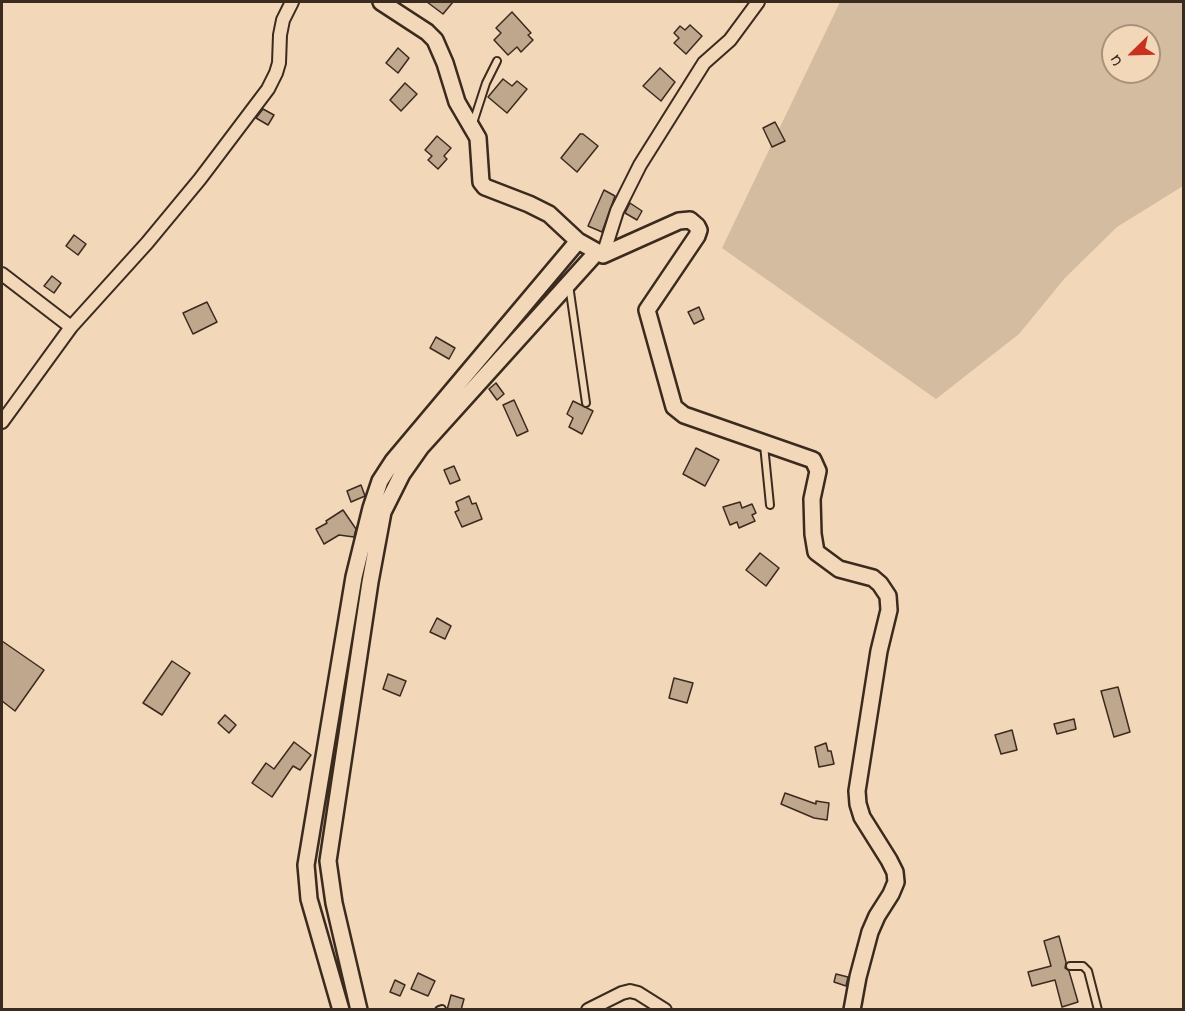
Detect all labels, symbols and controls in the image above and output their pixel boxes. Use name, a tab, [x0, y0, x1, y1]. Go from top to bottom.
north arrow	[1101, 24, 1161, 84]
text: U	[1103, 51, 1129, 70]

